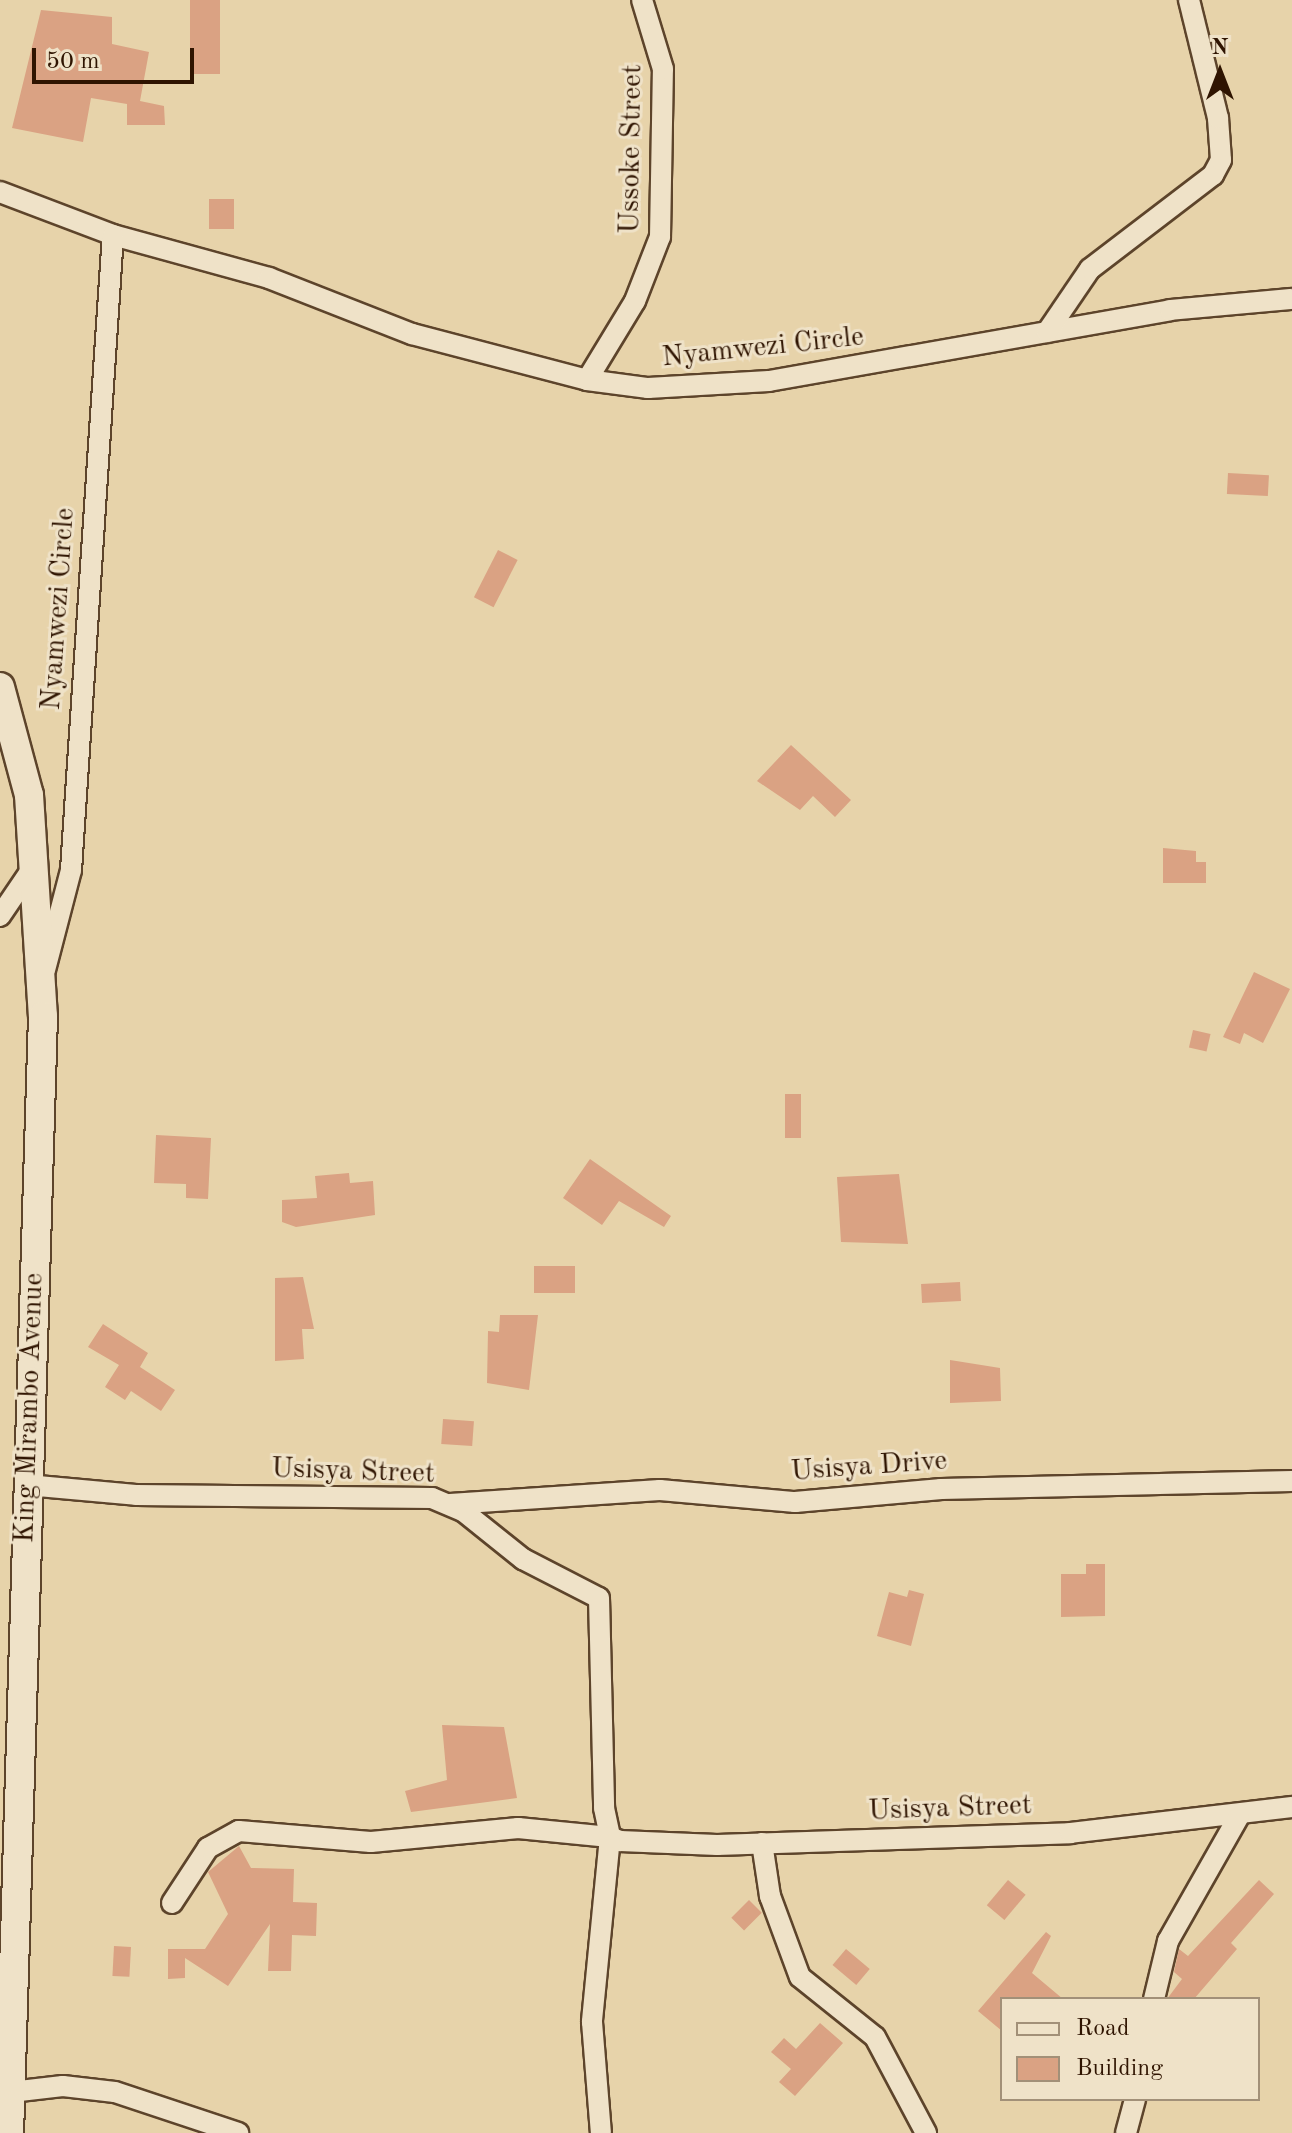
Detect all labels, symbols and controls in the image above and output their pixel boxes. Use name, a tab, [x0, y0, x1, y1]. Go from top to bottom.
scale bar	[36, 32, 198, 82]
north arrow	[1180, 32, 1260, 112]
text: N	[1212, 37, 1228, 59]
text: 50 m	[46, 50, 100, 74]
street label: Ussoke Street	[614, 64, 650, 234]
street label: Nyamwezi Circle	[660, 321, 866, 375]
street label: Nyamwezi Circle	[35, 507, 83, 711]
street label: King Mirambo Avenue	[8, 1272, 52, 1544]
street label: Usisya Drive	[790, 1445, 948, 1489]
street label: Usisya Street	[271, 1452, 435, 1492]
street label: Usisya Street	[868, 1789, 1032, 1829]
legend	[1000, 1997, 1260, 2101]
text: Road	[1076, 2017, 1129, 2041]
text: Building	[1076, 2057, 1163, 2081]

